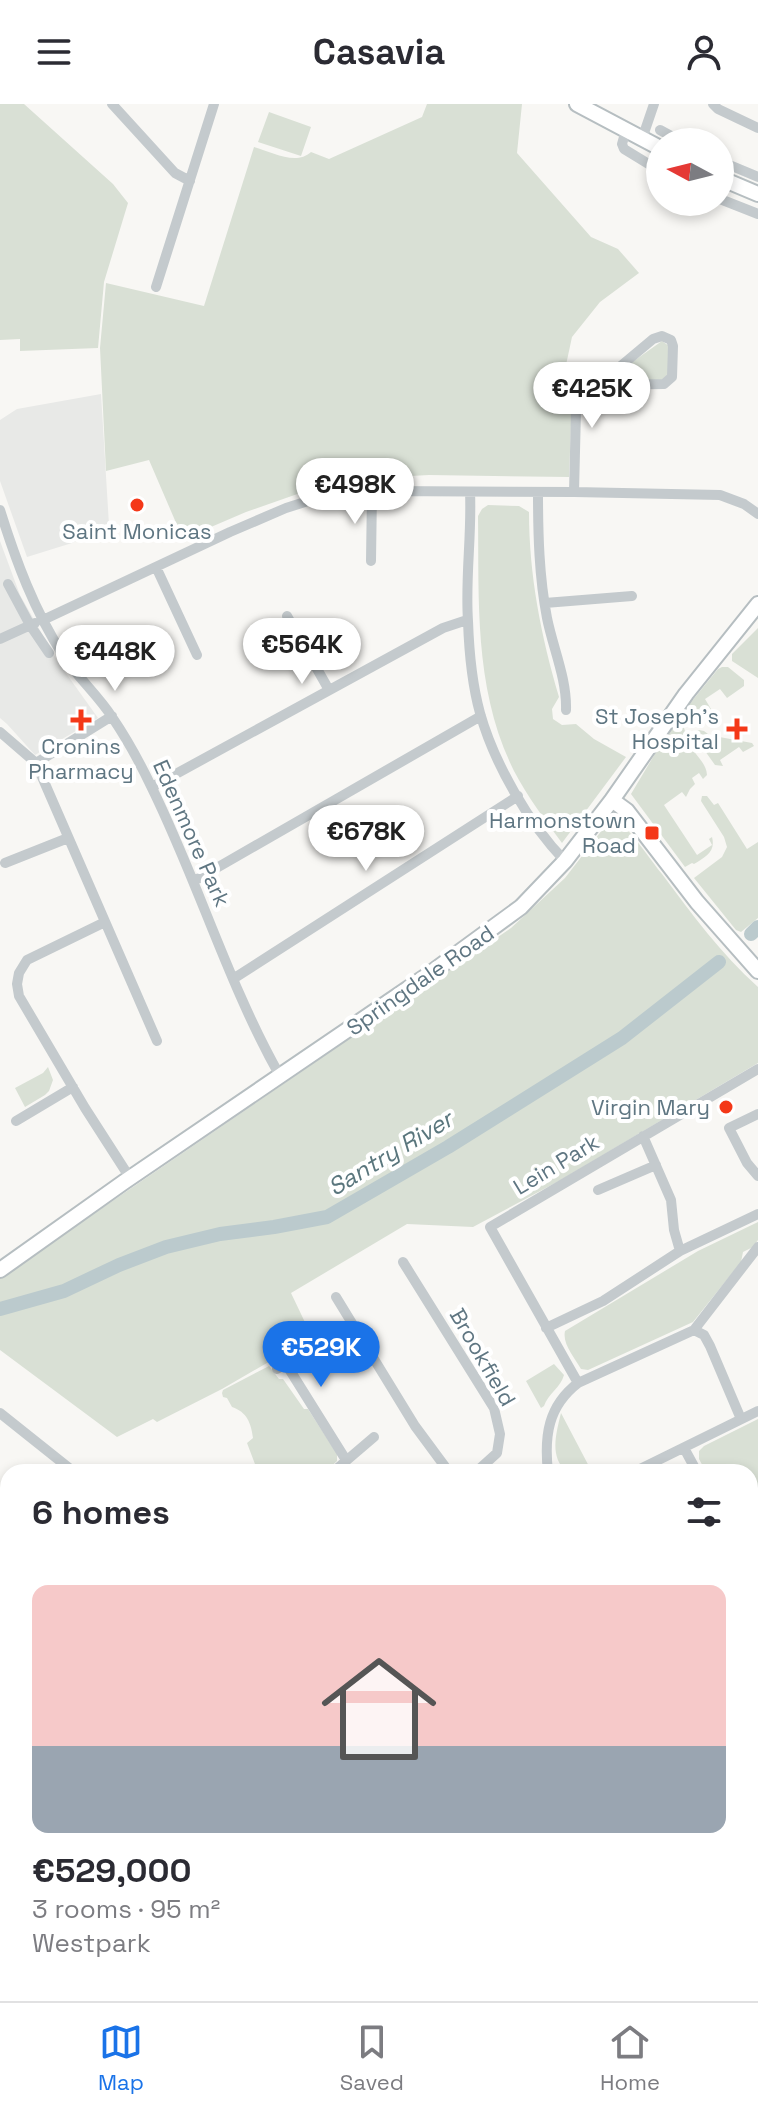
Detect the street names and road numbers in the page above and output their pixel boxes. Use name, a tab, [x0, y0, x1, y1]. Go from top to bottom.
street label: Edenmore Park	[147, 755, 237, 911]
street label: Springdale Road	[341, 919, 499, 1041]
street label: Lein Park	[508, 1127, 604, 1201]
street label: Brookfield	[444, 1303, 522, 1411]

